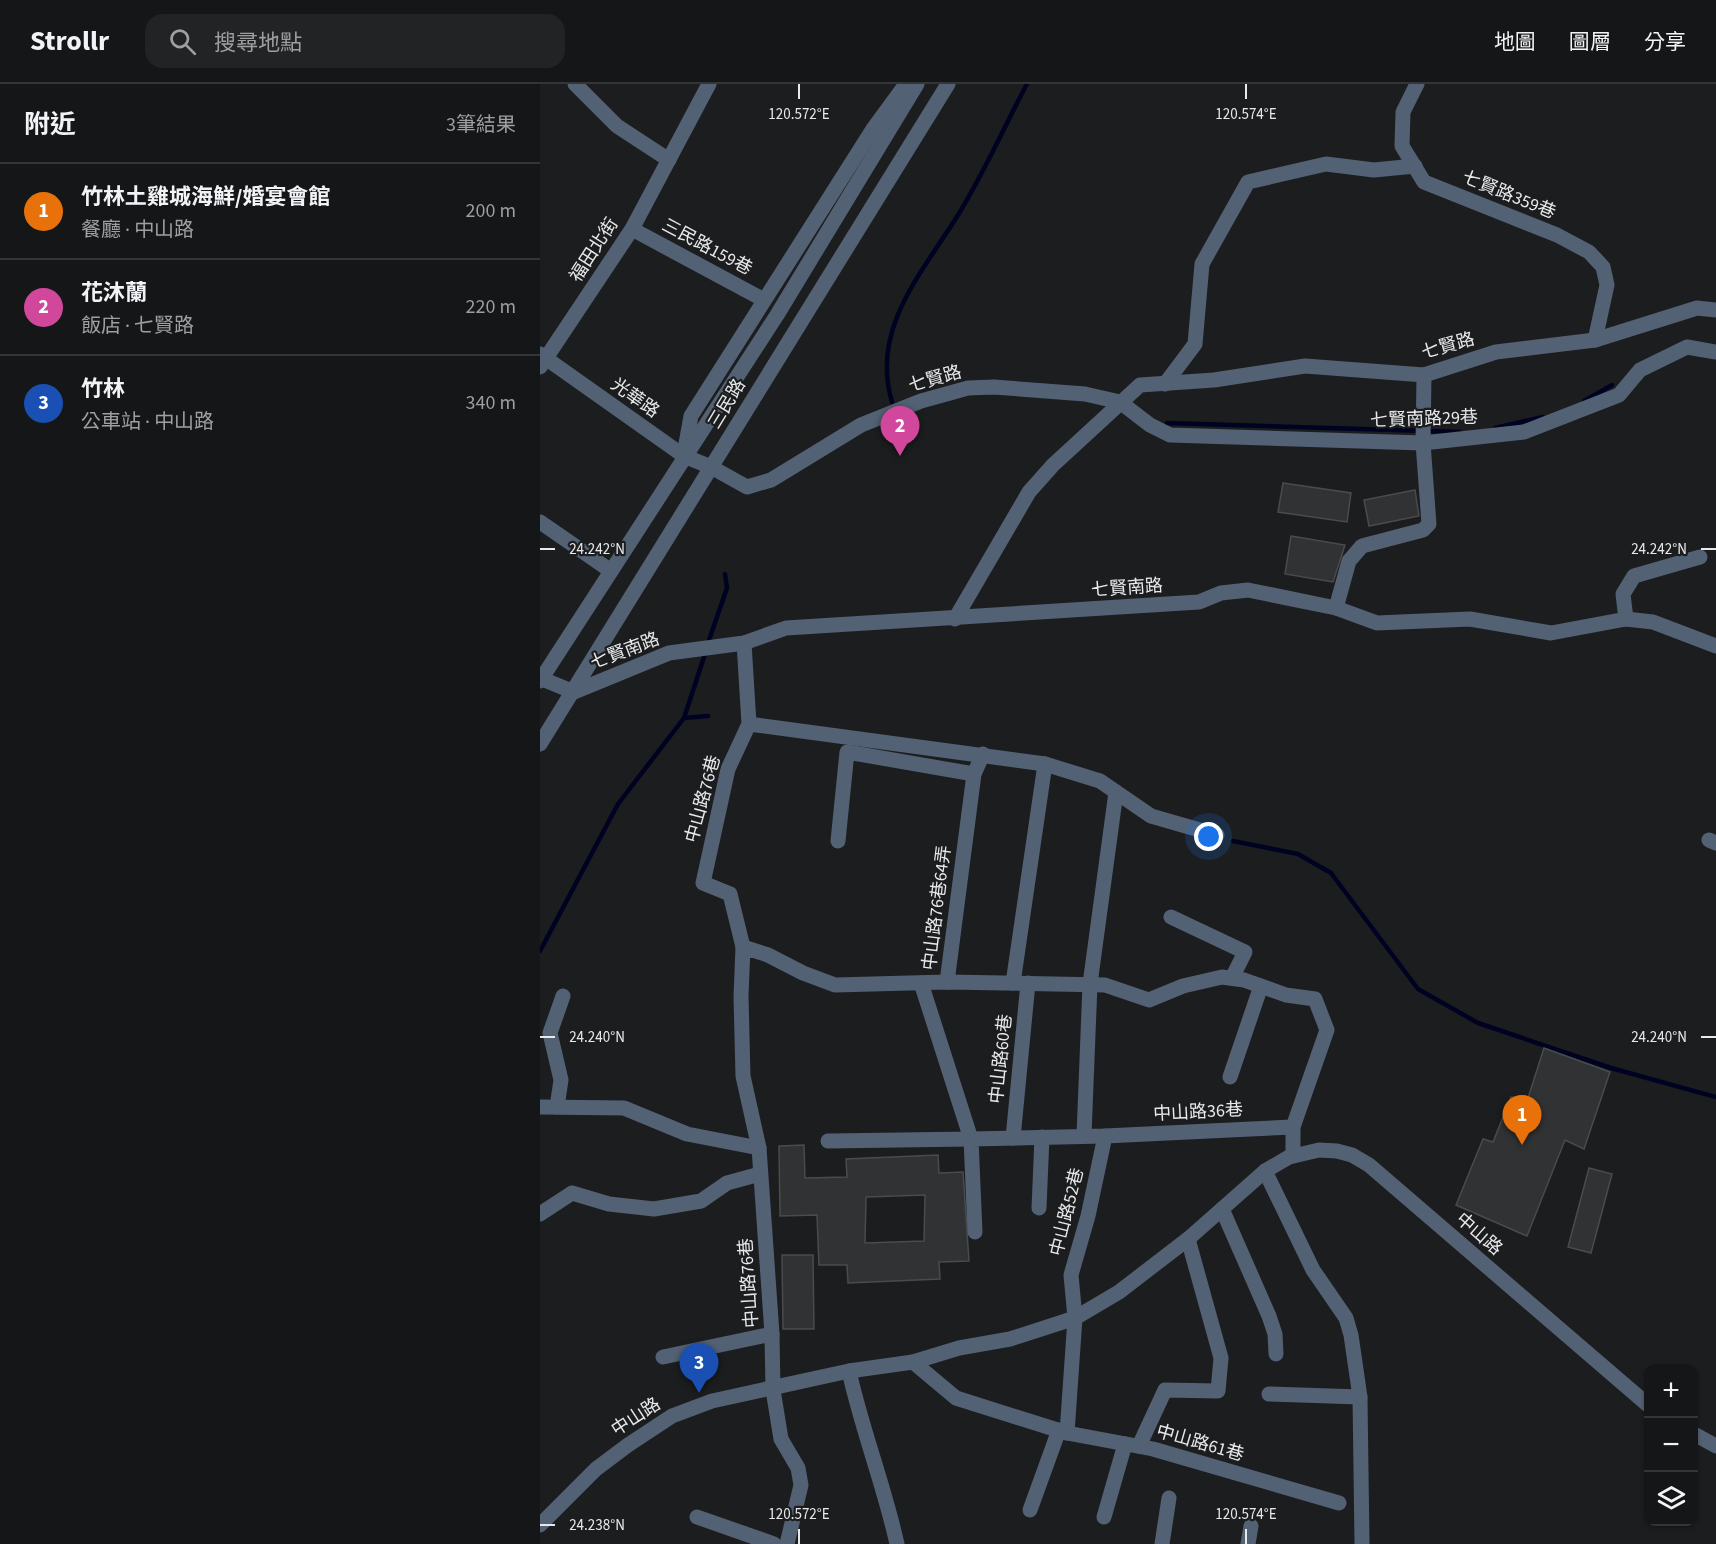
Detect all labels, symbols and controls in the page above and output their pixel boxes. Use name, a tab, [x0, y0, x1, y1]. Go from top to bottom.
search box	[145, 14, 565, 68]
text: Strollr	[30, 21, 109, 61]
icon: search	[166, 25, 199, 58]
text: 搜尋地點	[214, 27, 302, 59]
text: 地圖	[1494, 27, 1536, 57]
text: 圖層	[1569, 27, 1611, 57]
text: 分享	[1644, 27, 1686, 57]
text: 120.572°E	[768, 104, 830, 125]
text: 120.574°E	[1215, 104, 1277, 125]
text: 附近	[24, 106, 76, 143]
text: 3筆結果	[446, 111, 516, 139]
street label: 七賢路359巷	[1458, 165, 1560, 225]
text: 竹林土雞城海鮮/婚宴會館	[81, 181, 330, 213]
text: 1	[38, 197, 49, 225]
text: 200 m	[466, 197, 516, 225]
street label: 福田北街	[564, 213, 624, 287]
street label: 三民路159巷	[657, 213, 757, 281]
text: 餐廳 · 中山路	[81, 216, 194, 244]
text: 花沐蘭	[81, 277, 147, 309]
text: 2	[38, 293, 49, 321]
text: 220 m	[466, 293, 516, 321]
text: 飯店 · 七賢路	[81, 312, 194, 340]
street label: 七賢路	[1419, 327, 1477, 365]
street label: 七賢路	[906, 360, 964, 398]
street label: 光華路	[606, 372, 664, 424]
text: 竹林	[81, 373, 125, 405]
street label: 三民路	[702, 374, 752, 434]
text: 3	[38, 389, 49, 417]
text: 340 m	[466, 389, 516, 417]
street label: 七賢南路29巷	[1370, 405, 1478, 433]
pin: 2	[880, 406, 920, 456]
text: 公車站 · 中山路	[81, 408, 214, 436]
text: 24.242°N	[569, 539, 625, 560]
text: 24.242°N	[1631, 539, 1687, 560]
street label: 七賢南路	[1090, 573, 1164, 603]
street label: 七賢南路	[587, 626, 663, 676]
street label: 中山路76巷	[679, 752, 727, 846]
your location	[1194, 822, 1223, 851]
street label: 中山路76巷64弄	[917, 844, 957, 972]
street label: 中山路60巷	[984, 1013, 1018, 1105]
text: 24.240°N	[569, 1027, 625, 1048]
text: 24.240°N	[1631, 1027, 1687, 1048]
pin: 1	[1502, 1096, 1542, 1145]
street label: 中山路36巷	[1152, 1097, 1244, 1127]
street label: 中山路52巷	[1044, 1165, 1090, 1259]
street label: 中山路	[1450, 1207, 1508, 1261]
street label: 中山路76巷	[733, 1237, 765, 1329]
pin: 3	[680, 1344, 718, 1393]
map controls	[1644, 1364, 1698, 1526]
button: +	[1644, 1364, 1698, 1418]
street label: 中山路	[607, 1392, 665, 1442]
button: −	[1644, 1418, 1698, 1472]
street label: 中山路61巷	[1153, 1419, 1247, 1467]
button: layers	[1644, 1472, 1698, 1526]
text: 120.572°E	[768, 1504, 830, 1525]
text: 120.574°E	[1215, 1504, 1277, 1525]
text: 24.238°N	[569, 1515, 625, 1536]

